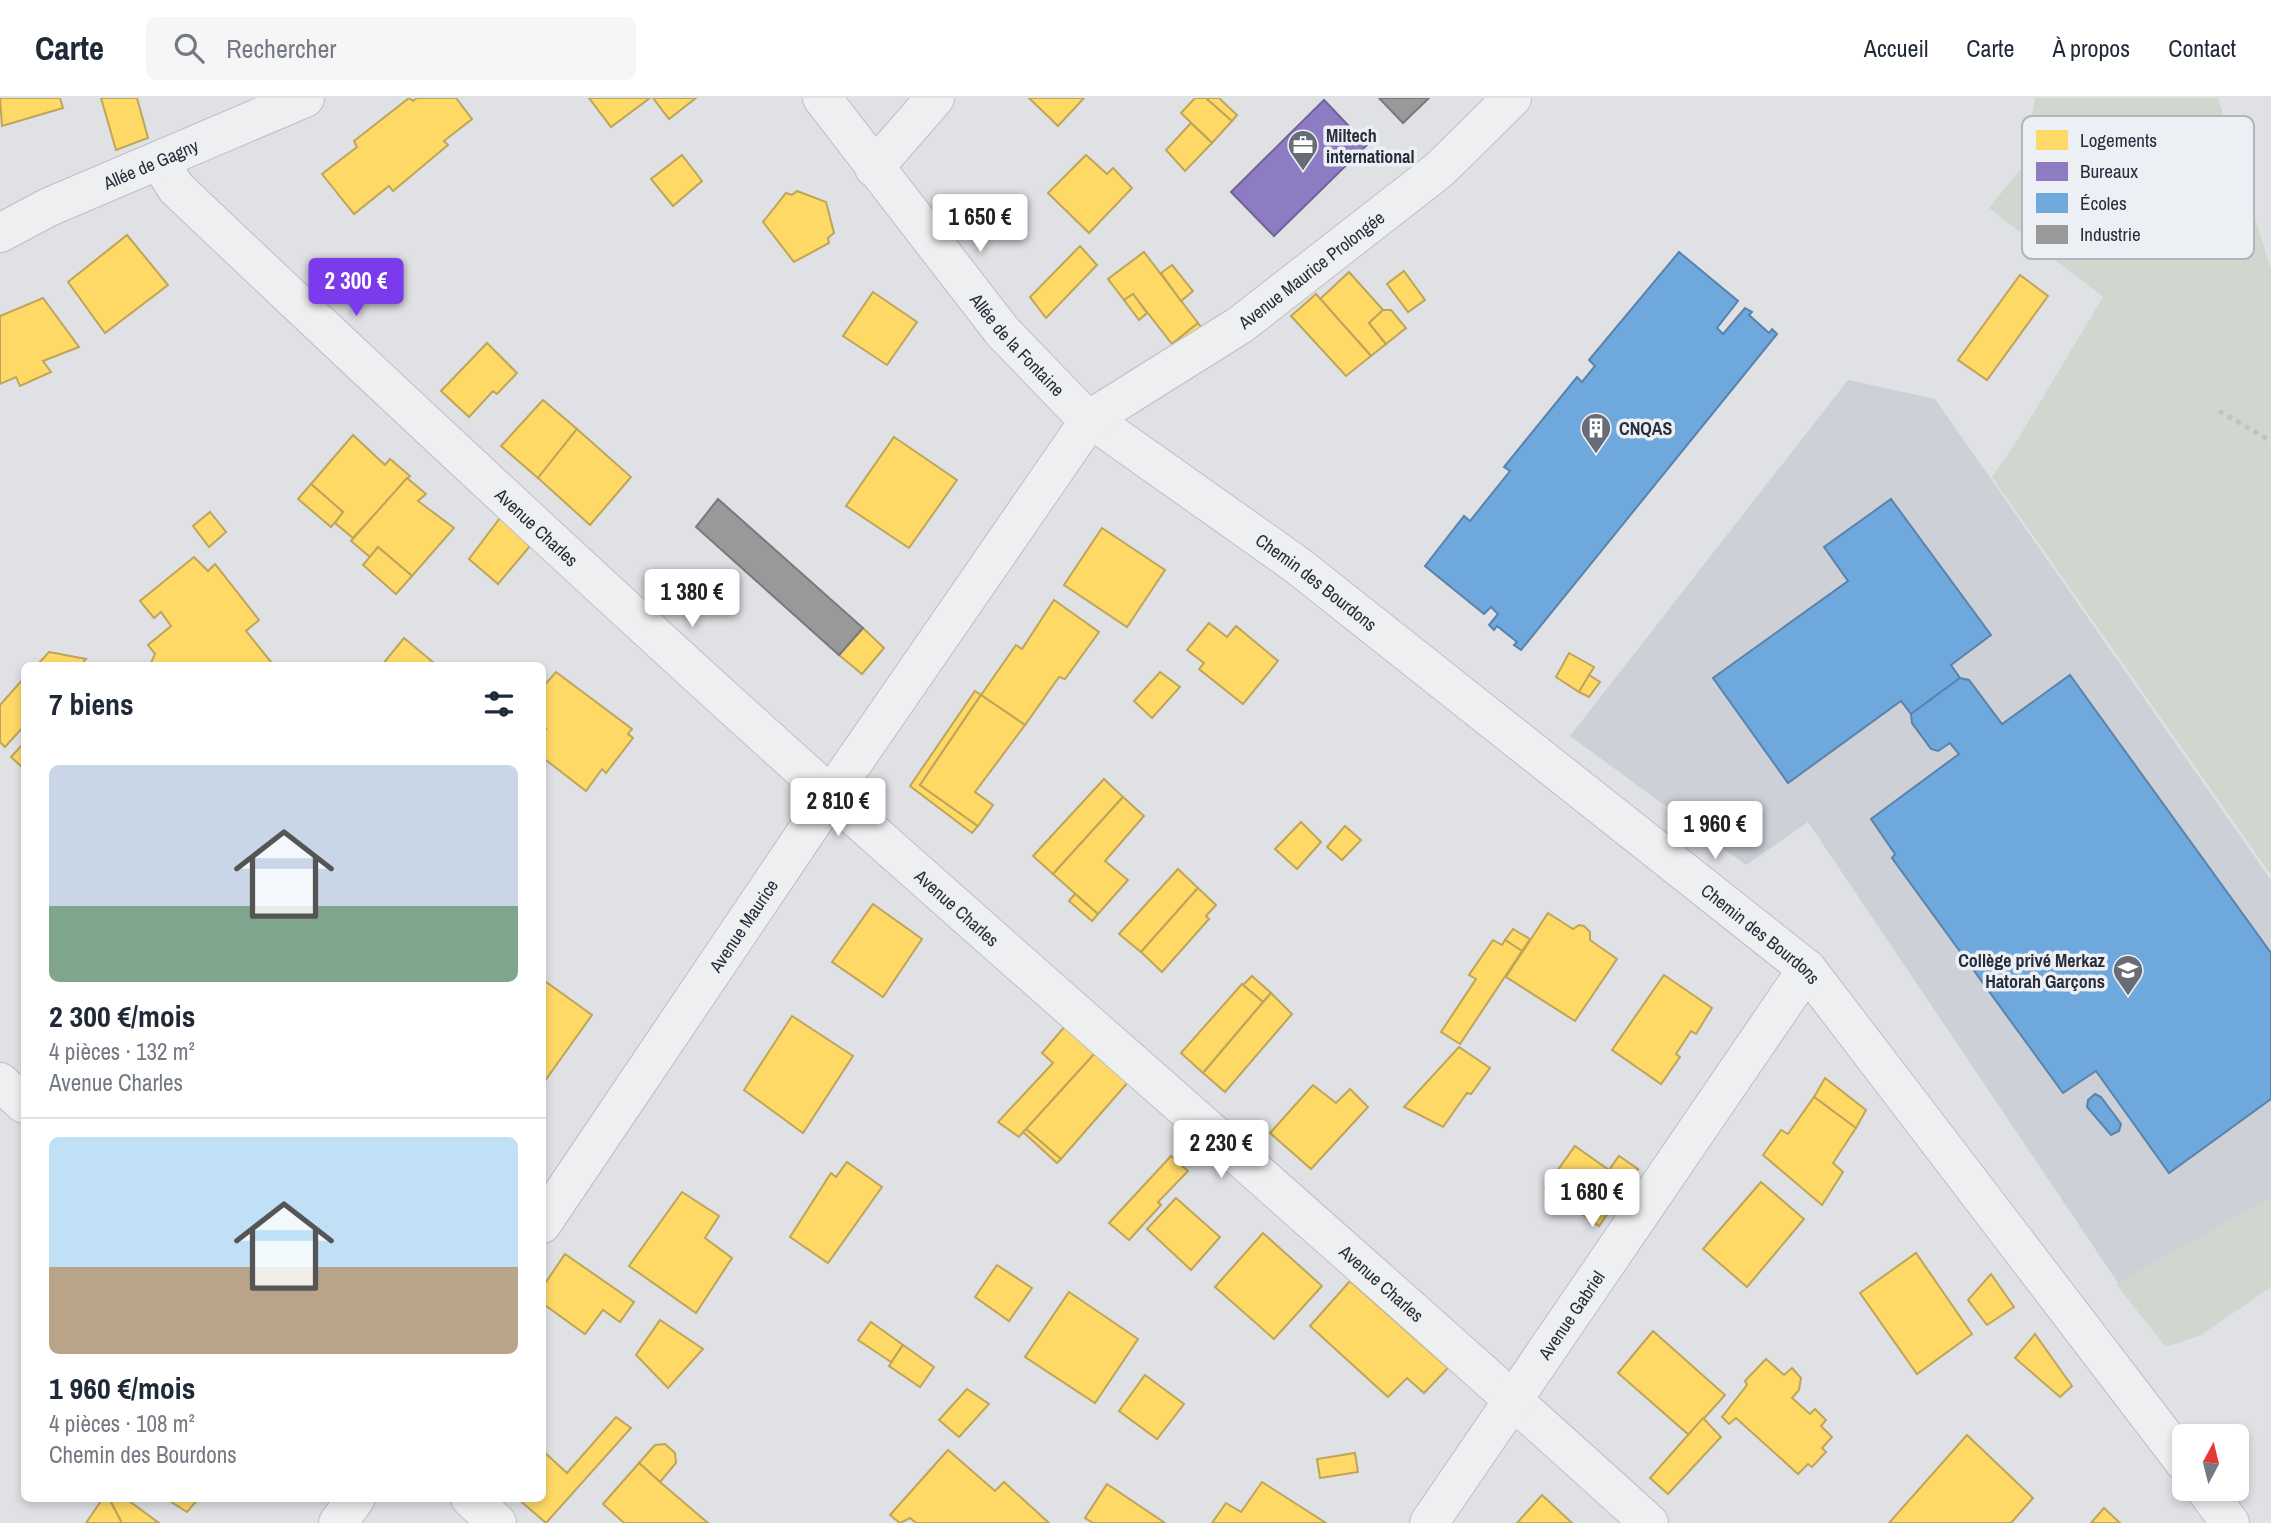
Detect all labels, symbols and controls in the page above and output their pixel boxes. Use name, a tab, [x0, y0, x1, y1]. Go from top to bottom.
search box	[146, 17, 636, 80]
text: Carte	[35, 26, 104, 70]
icon: search	[170, 29, 208, 67]
text: Rechercher	[226, 31, 336, 66]
text: Accueil	[1864, 32, 1928, 64]
text: Carte	[1966, 32, 2014, 64]
text: À propos	[2052, 32, 2130, 64]
text: Contact	[2168, 32, 2236, 64]
legend	[2022, 116, 2254, 259]
place label: Miltech international	[1326, 123, 1415, 169]
text: Logements	[2080, 127, 2157, 153]
office icon: Miltech international	[1286, 128, 1320, 172]
street label: Allée de Gagny	[98, 132, 203, 195]
text: Bureaux	[2080, 158, 2138, 184]
text: Écoles	[2080, 190, 2127, 216]
pin: 1 650 €	[915, 194, 1045, 254]
text: 1 650 €	[949, 201, 1011, 232]
street label: Avenue Maurice Prolongée	[1232, 205, 1389, 335]
text: Industrie	[2080, 221, 2141, 247]
pin: 2 300 €	[291, 258, 421, 318]
text: 2 300 €	[325, 265, 387, 296]
street label: Allée de la Fontaine	[964, 287, 1071, 402]
building icon: CNQAS	[1579, 411, 1613, 455]
place label: CNQAS	[1619, 416, 1672, 441]
street label: Avenue Charles	[489, 481, 584, 572]
street label: Chemin des Bourdons	[1251, 527, 1382, 636]
pin: 1 380 €	[627, 570, 757, 629]
text: 1 380 €	[661, 576, 723, 607]
text: 7 biens	[49, 684, 134, 724]
icon: filters	[480, 685, 518, 723]
pin: 2 810 €	[773, 778, 903, 838]
text: 2 810 €	[807, 785, 869, 816]
pin: 1 960 €	[1650, 802, 1780, 861]
text: 1 960 €	[1684, 808, 1746, 839]
icon: home	[221, 811, 347, 937]
street label: Avenue Charles	[909, 863, 1005, 952]
street label: Avenue Maurice	[702, 874, 783, 978]
street label: Chemin des Bourdons	[1696, 878, 1826, 989]
place label: Collège privé Merkaz Hatorah Garçons	[1958, 948, 2106, 994]
school or university icon: Collège privé Merkaz Hatorah Garçons	[2111, 953, 2145, 997]
text: 2 300 €/mois	[49, 996, 195, 1036]
text: 4 pièces · 132 m²	[49, 1036, 195, 1067]
text: Avenue Charles	[49, 1067, 183, 1098]
pin: 2 230 €	[1156, 1121, 1286, 1180]
text: 2 230 €	[1190, 1127, 1252, 1158]
pin: 1 680 €	[1527, 1170, 1657, 1229]
text: 1 680 €	[1561, 1176, 1623, 1207]
icon: home	[221, 1183, 347, 1309]
street label: Avenue Charles	[1334, 1238, 1429, 1327]
street label: Avenue Gabriel	[1531, 1265, 1610, 1365]
text: 1 960 €/mois	[49, 1368, 195, 1408]
text: 4 pièces · 108 m²	[49, 1408, 195, 1439]
north arrow	[2172, 1424, 2249, 1502]
map controls	[2172, 1424, 2249, 1501]
text: Chemin des Bourdons	[49, 1439, 237, 1470]

